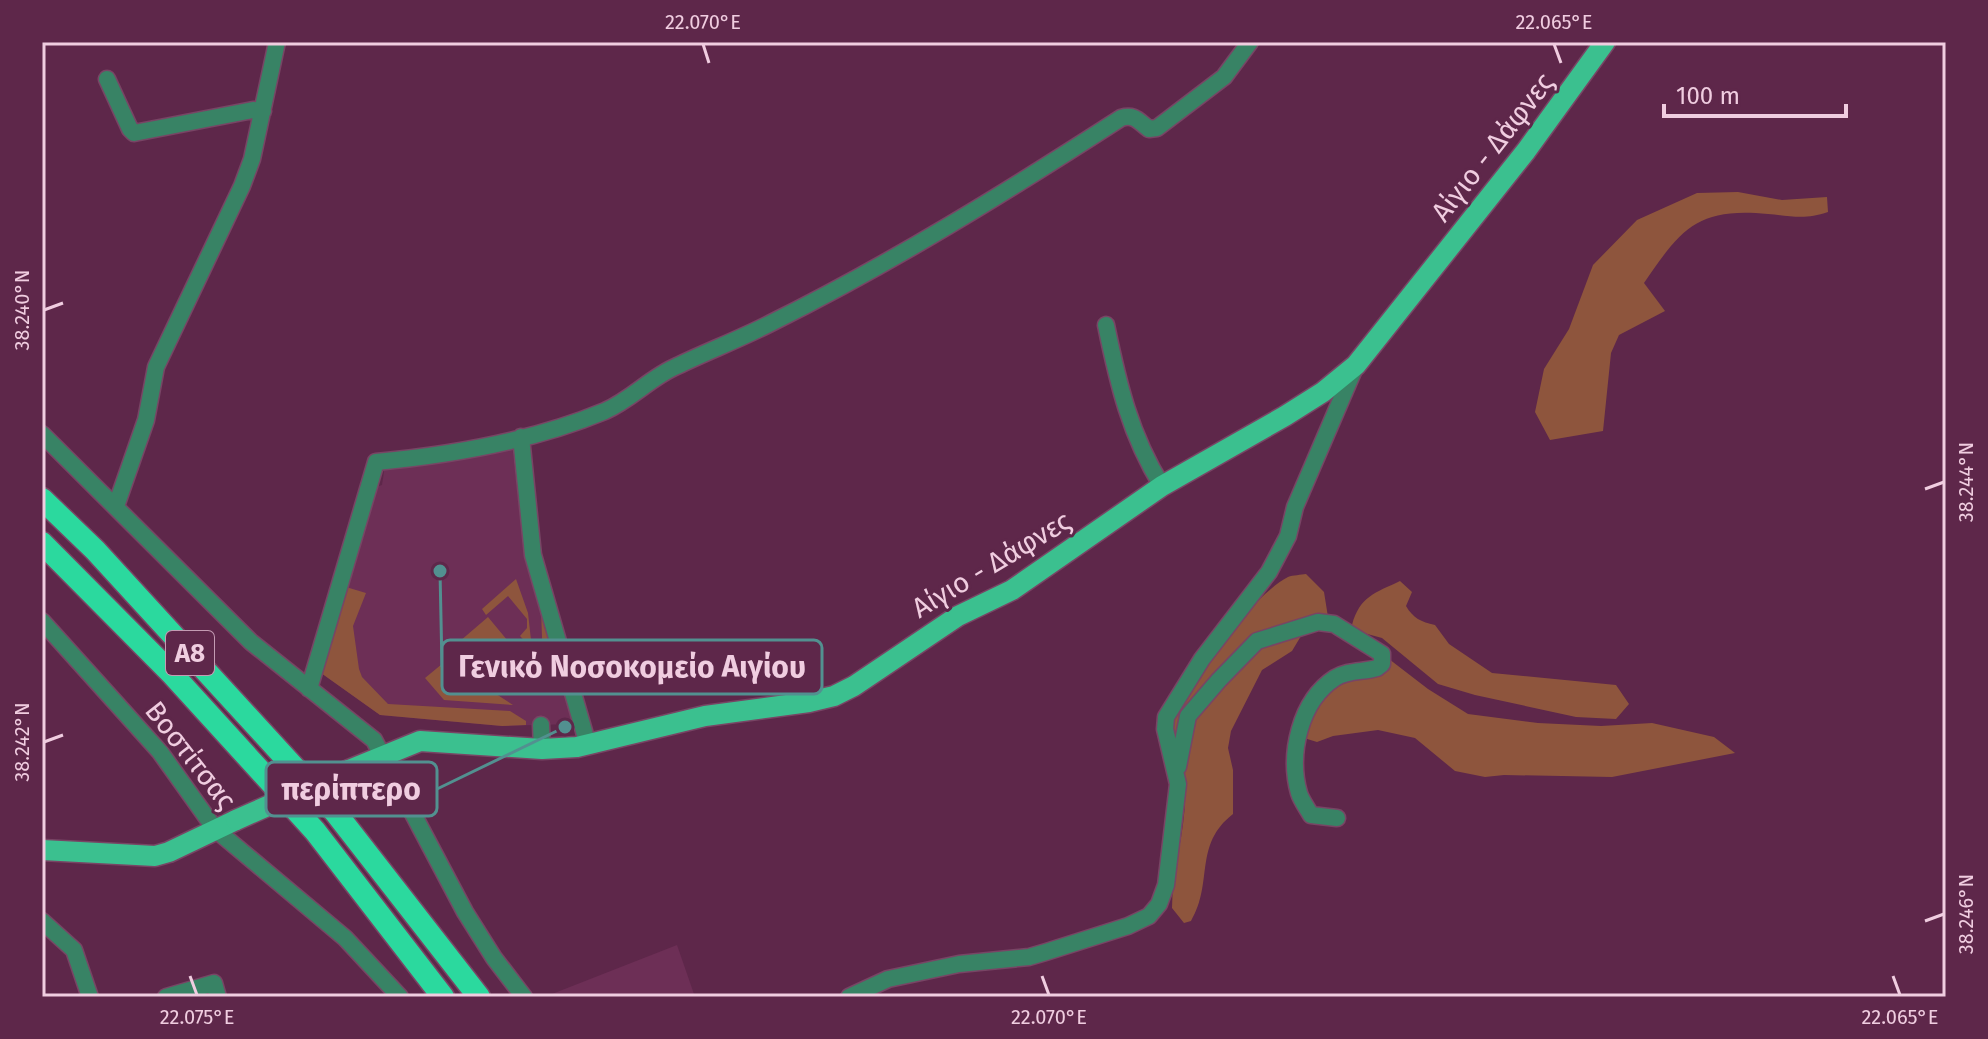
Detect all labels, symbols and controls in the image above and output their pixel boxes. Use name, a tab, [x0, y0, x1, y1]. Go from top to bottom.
text: 22.070°E	[665, 10, 741, 34]
text: 22.065°E	[1515, 10, 1593, 34]
street label: Αίγιο - Δάφνες	[1424, 66, 1561, 228]
scale bar	[1664, 68, 1846, 118]
text: 100 m	[1676, 82, 1740, 110]
text: 38.240°N	[10, 269, 34, 351]
text: 38.244°N	[1954, 442, 1978, 522]
street label: Αίγιο - Δάφνες	[906, 504, 1077, 625]
road number: Α8	[166, 631, 214, 675]
callout: Γενικό Νοσοκομείο Αιγίου	[442, 640, 822, 694]
text: Γενικό Νοσοκομείο Αιγίου	[458, 649, 806, 685]
street label: Βοστίτσας	[138, 695, 243, 816]
text: 38.242°N	[10, 702, 34, 782]
callout: περίπτερο	[266, 762, 437, 816]
text: περίπτερο	[280, 771, 421, 807]
text: 38.246°N	[1954, 874, 1978, 954]
text: 22.075°E	[160, 1005, 234, 1029]
text: 22.070°E	[1011, 1005, 1087, 1029]
text: 22.065°E	[1861, 1005, 1939, 1029]

